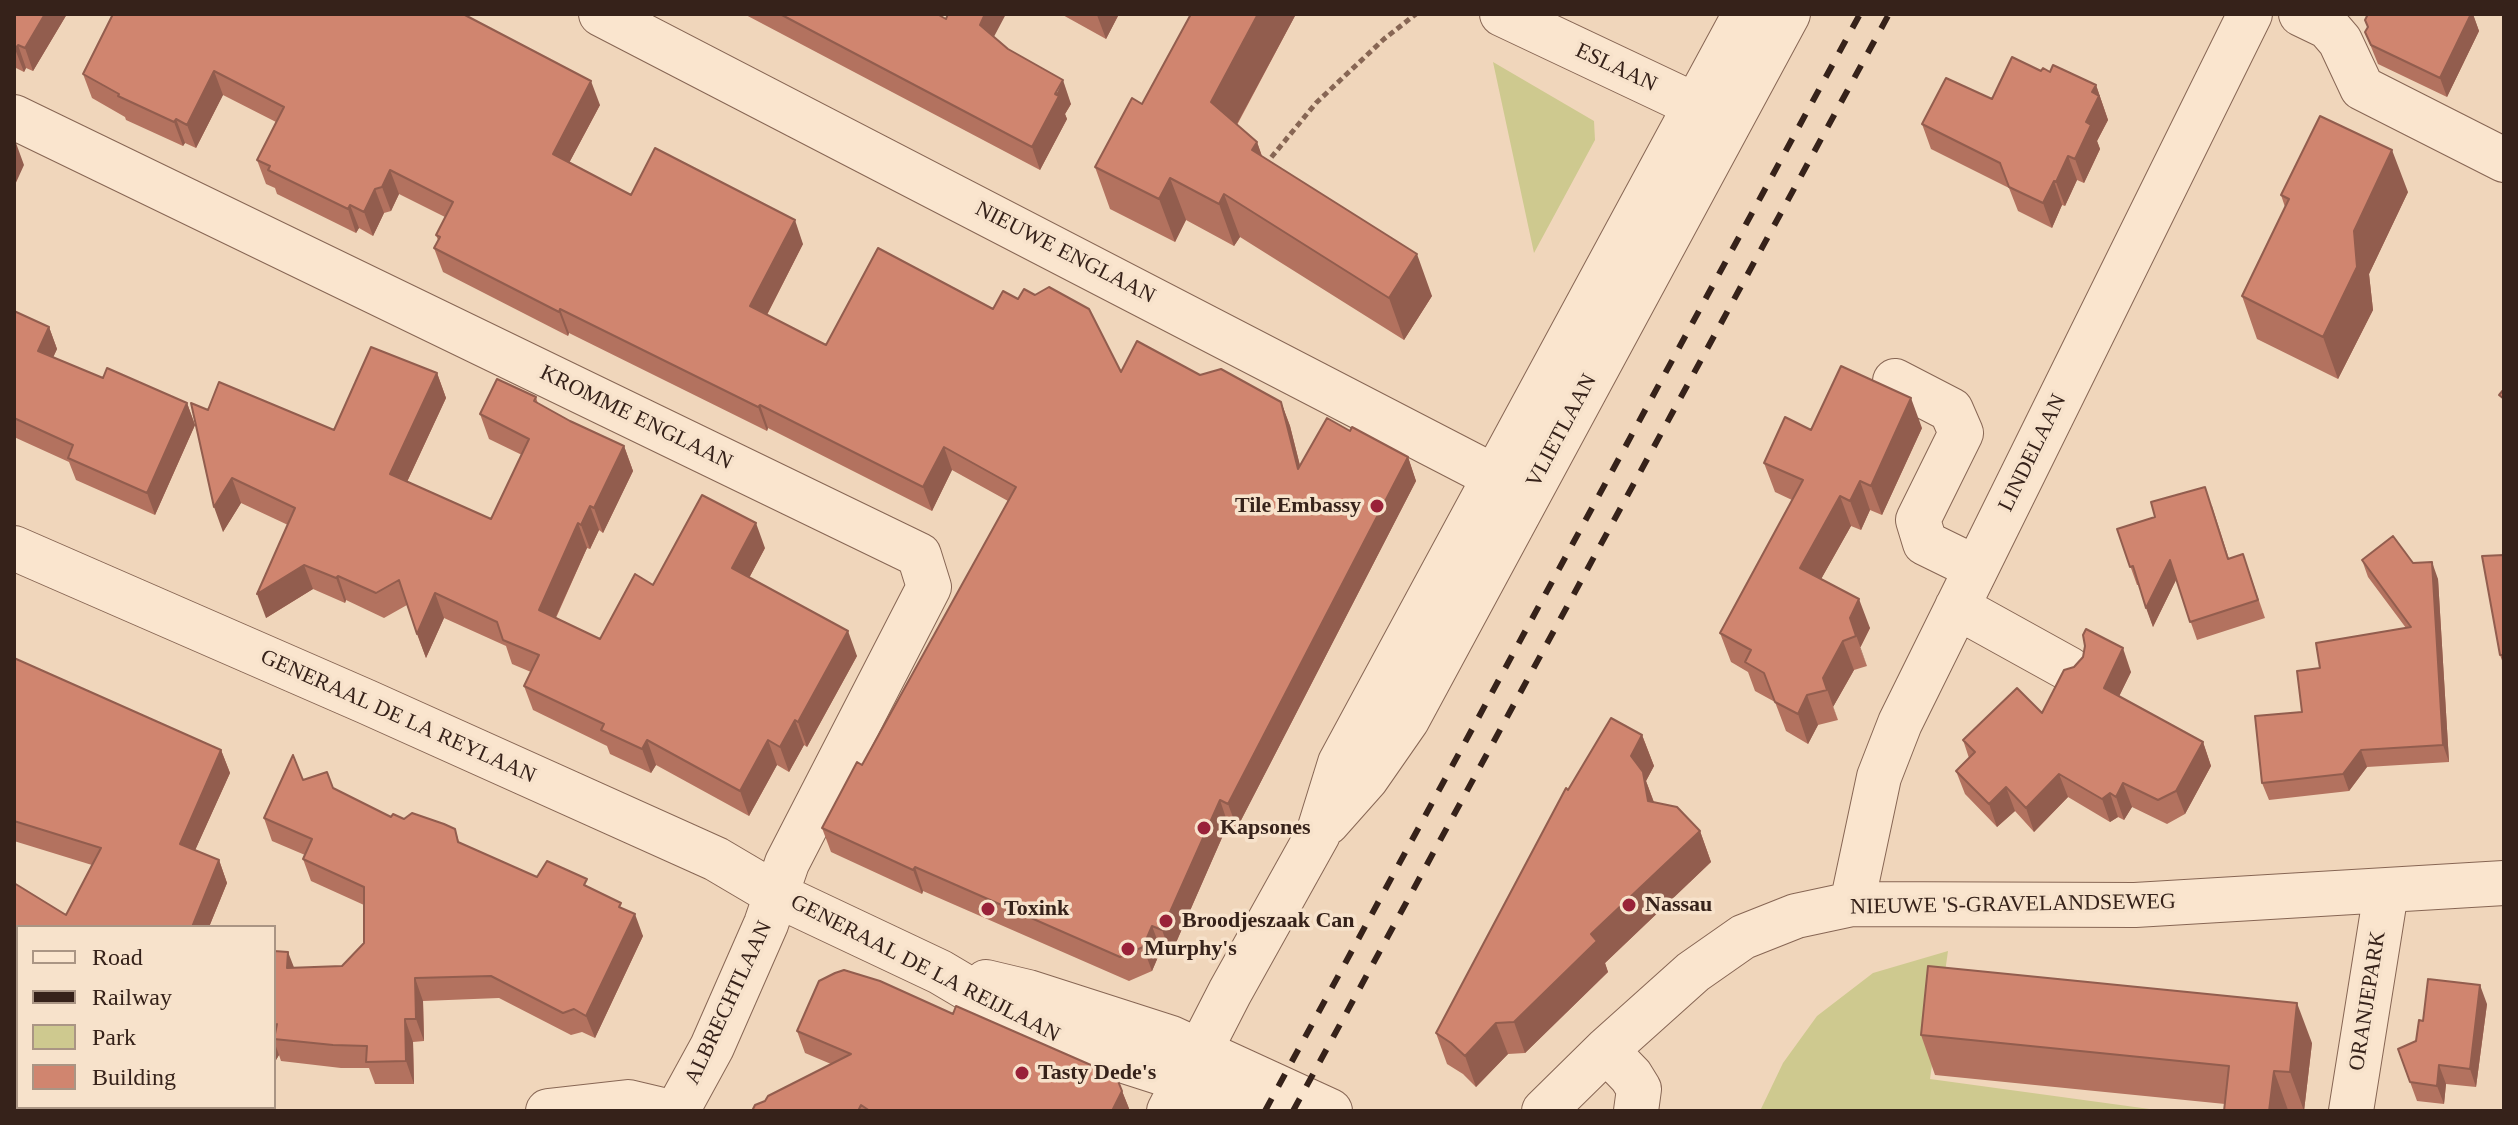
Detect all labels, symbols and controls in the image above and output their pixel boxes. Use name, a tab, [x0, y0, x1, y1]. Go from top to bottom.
street label: ESLAAN	[1571, 38, 1661, 98]
street label: NIEUWE ENGLAAN	[971, 196, 1159, 310]
street label: KROMME ENGLAAN	[535, 360, 737, 476]
street label: VLIETLAAN	[1521, 370, 1603, 492]
street label: LINDELAAN	[1993, 390, 2073, 516]
place label: Tile Embassy	[1235, 493, 1361, 519]
marker: Tile Embassy	[1368, 497, 1386, 515]
street label: GENERAAL DE LA REYLAAN	[256, 644, 540, 790]
place label: Kapsones	[1220, 815, 1310, 841]
marker: Kapsones	[1195, 819, 1213, 837]
street label: GENERAAL DE LA REIJLAAN	[786, 889, 1064, 1049]
street label: NIEUWE 'S-GRAVELANDSEWEG	[1850, 889, 2176, 921]
place label: Nassau	[1645, 892, 1712, 918]
place label: Toxink	[1004, 896, 1069, 922]
marker: Nassau	[1620, 896, 1638, 914]
marker: Toxink	[979, 900, 997, 918]
place label: Broodjeszaak Can	[1182, 908, 1355, 934]
marker: Broodjeszaak Can	[1157, 912, 1175, 930]
street label: ALBRECHTLAAN	[680, 917, 778, 1089]
legend	[16, 925, 276, 1109]
street label: ORANJEPARK	[2344, 929, 2392, 1073]
place label: Murphy's	[1144, 936, 1237, 962]
marker: Murphy's	[1119, 940, 1137, 958]
text: Road	[92, 944, 143, 970]
text: Railway	[92, 984, 172, 1010]
text: Park	[92, 1024, 136, 1050]
place label: Tasty Dede's	[1038, 1060, 1156, 1086]
text: Building	[92, 1064, 176, 1090]
marker: Tasty Dede's	[1013, 1064, 1031, 1082]

